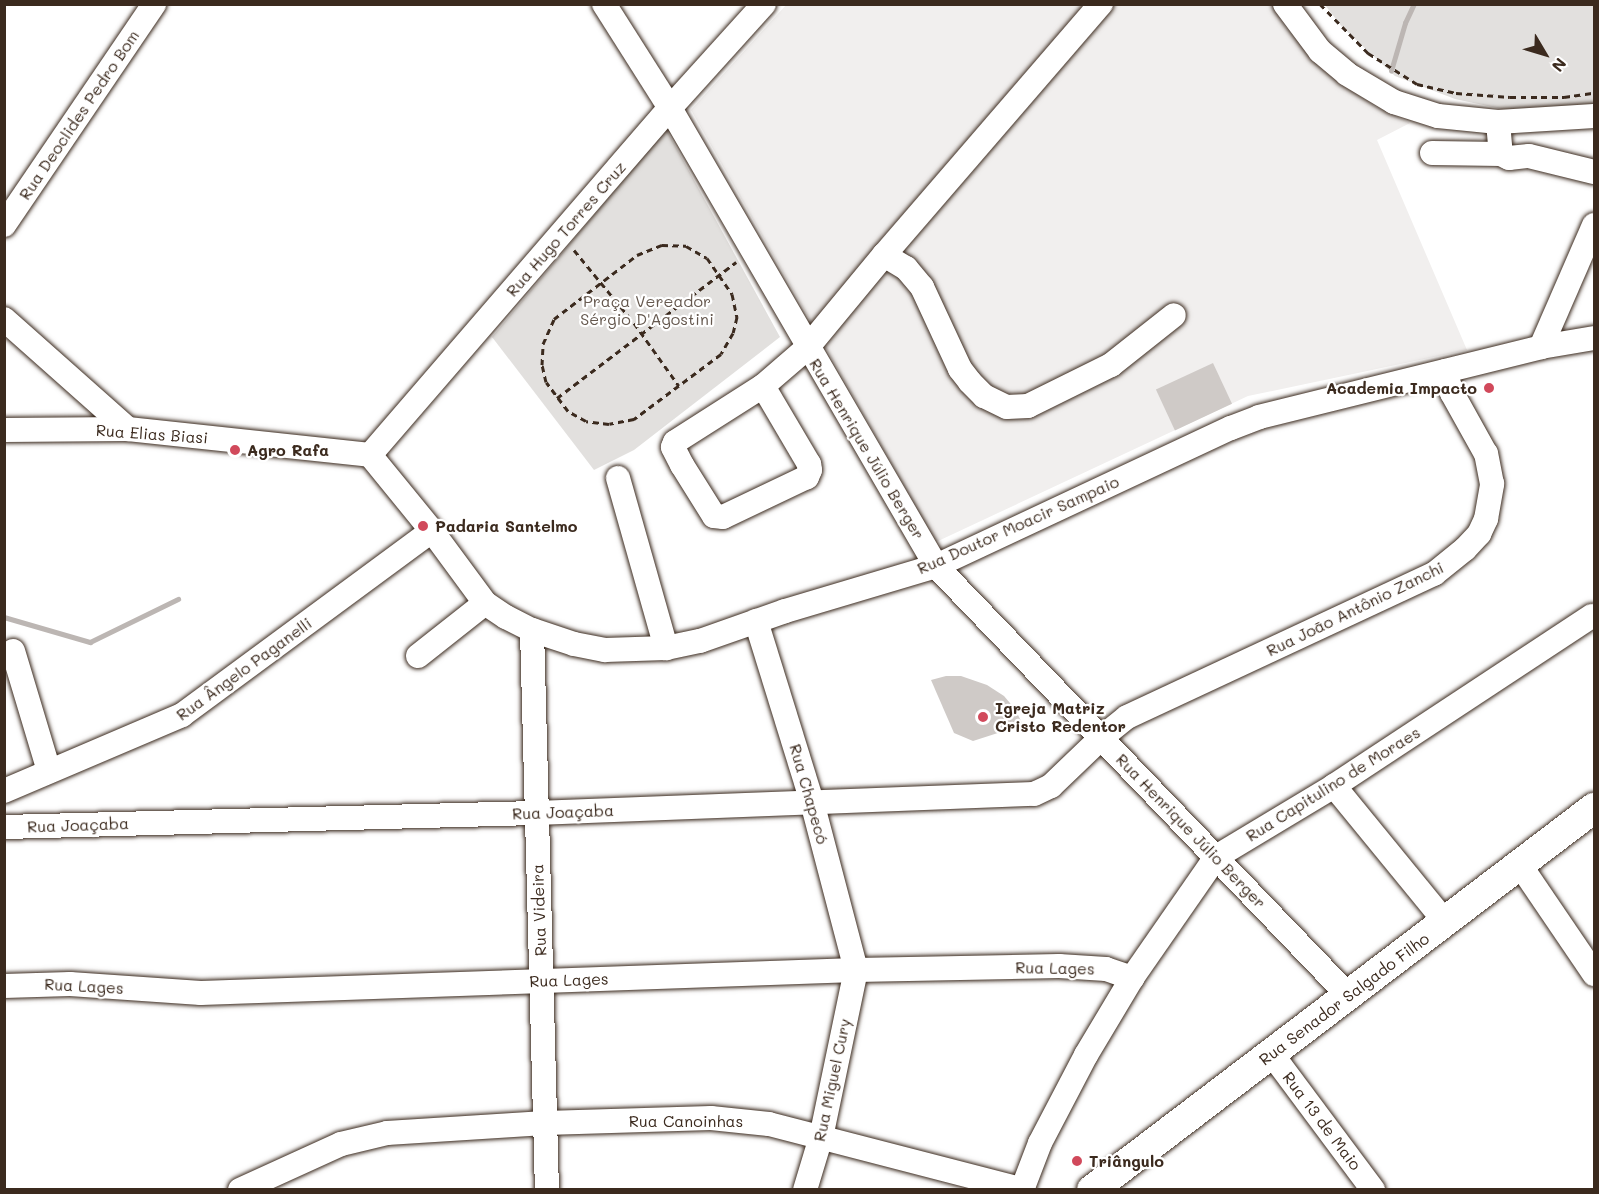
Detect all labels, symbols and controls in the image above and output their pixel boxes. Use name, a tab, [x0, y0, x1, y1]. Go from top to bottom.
north arrow	[1515, 24, 1575, 84]
street label: Rua Deoclides Pedro Bom	[15, 27, 143, 203]
text: N	[1548, 54, 1572, 77]
street label: Rua Hugo Torres Cruz	[502, 158, 630, 300]
park label: Praça Vereador Sérgio D'Agostini	[580, 291, 714, 329]
street label: Rua Henrique Júlio Berger	[805, 355, 929, 543]
place label: Academia Impacto	[1326, 378, 1477, 398]
marker: Academia Impacto	[1482, 381, 1496, 395]
street label: Rua Elias Biasi	[95, 420, 209, 448]
place label: Agro Rafa	[247, 440, 329, 460]
marker: Agro Rafa	[228, 443, 242, 457]
street label: Rua Doutor Moacir Sampaio	[914, 472, 1122, 578]
place label: Padaria Santelmo	[435, 516, 577, 536]
marker: Padaria Santelmo	[416, 519, 430, 533]
street label: Rua João Antônio Zanchi	[1263, 558, 1447, 660]
street label: Rua Ângelo Paganelli	[173, 613, 315, 725]
place label: Igreja Matriz Cristo Redentor	[995, 698, 1126, 736]
marker: Igreja Matriz Cristo Redentor	[976, 710, 990, 724]
street label: Rua Capitulino de Moraes	[1242, 722, 1424, 846]
street label: Rua Chapecó	[786, 742, 832, 846]
street label: Rua Henrique Júlio Berger	[1112, 750, 1270, 912]
street label: Rua Joaçaba	[512, 801, 614, 823]
street label: Rua Joaçaba	[27, 814, 129, 836]
street label: Rua Videira	[528, 864, 550, 956]
street label: Rua Senador Salgado Filho	[1255, 929, 1433, 1069]
street label: Rua Lages	[1015, 958, 1095, 978]
street label: Rua Lages	[529, 969, 609, 991]
street label: Rua Lages	[44, 974, 124, 998]
street label: Rua Miguel Cury	[810, 1017, 854, 1143]
street label: Rua 13 de Maio	[1279, 1068, 1365, 1174]
street label: Rua Canoinhas	[629, 1111, 743, 1131]
place label: Triângulo	[1089, 1151, 1164, 1171]
marker: Triângulo	[1070, 1154, 1084, 1168]

